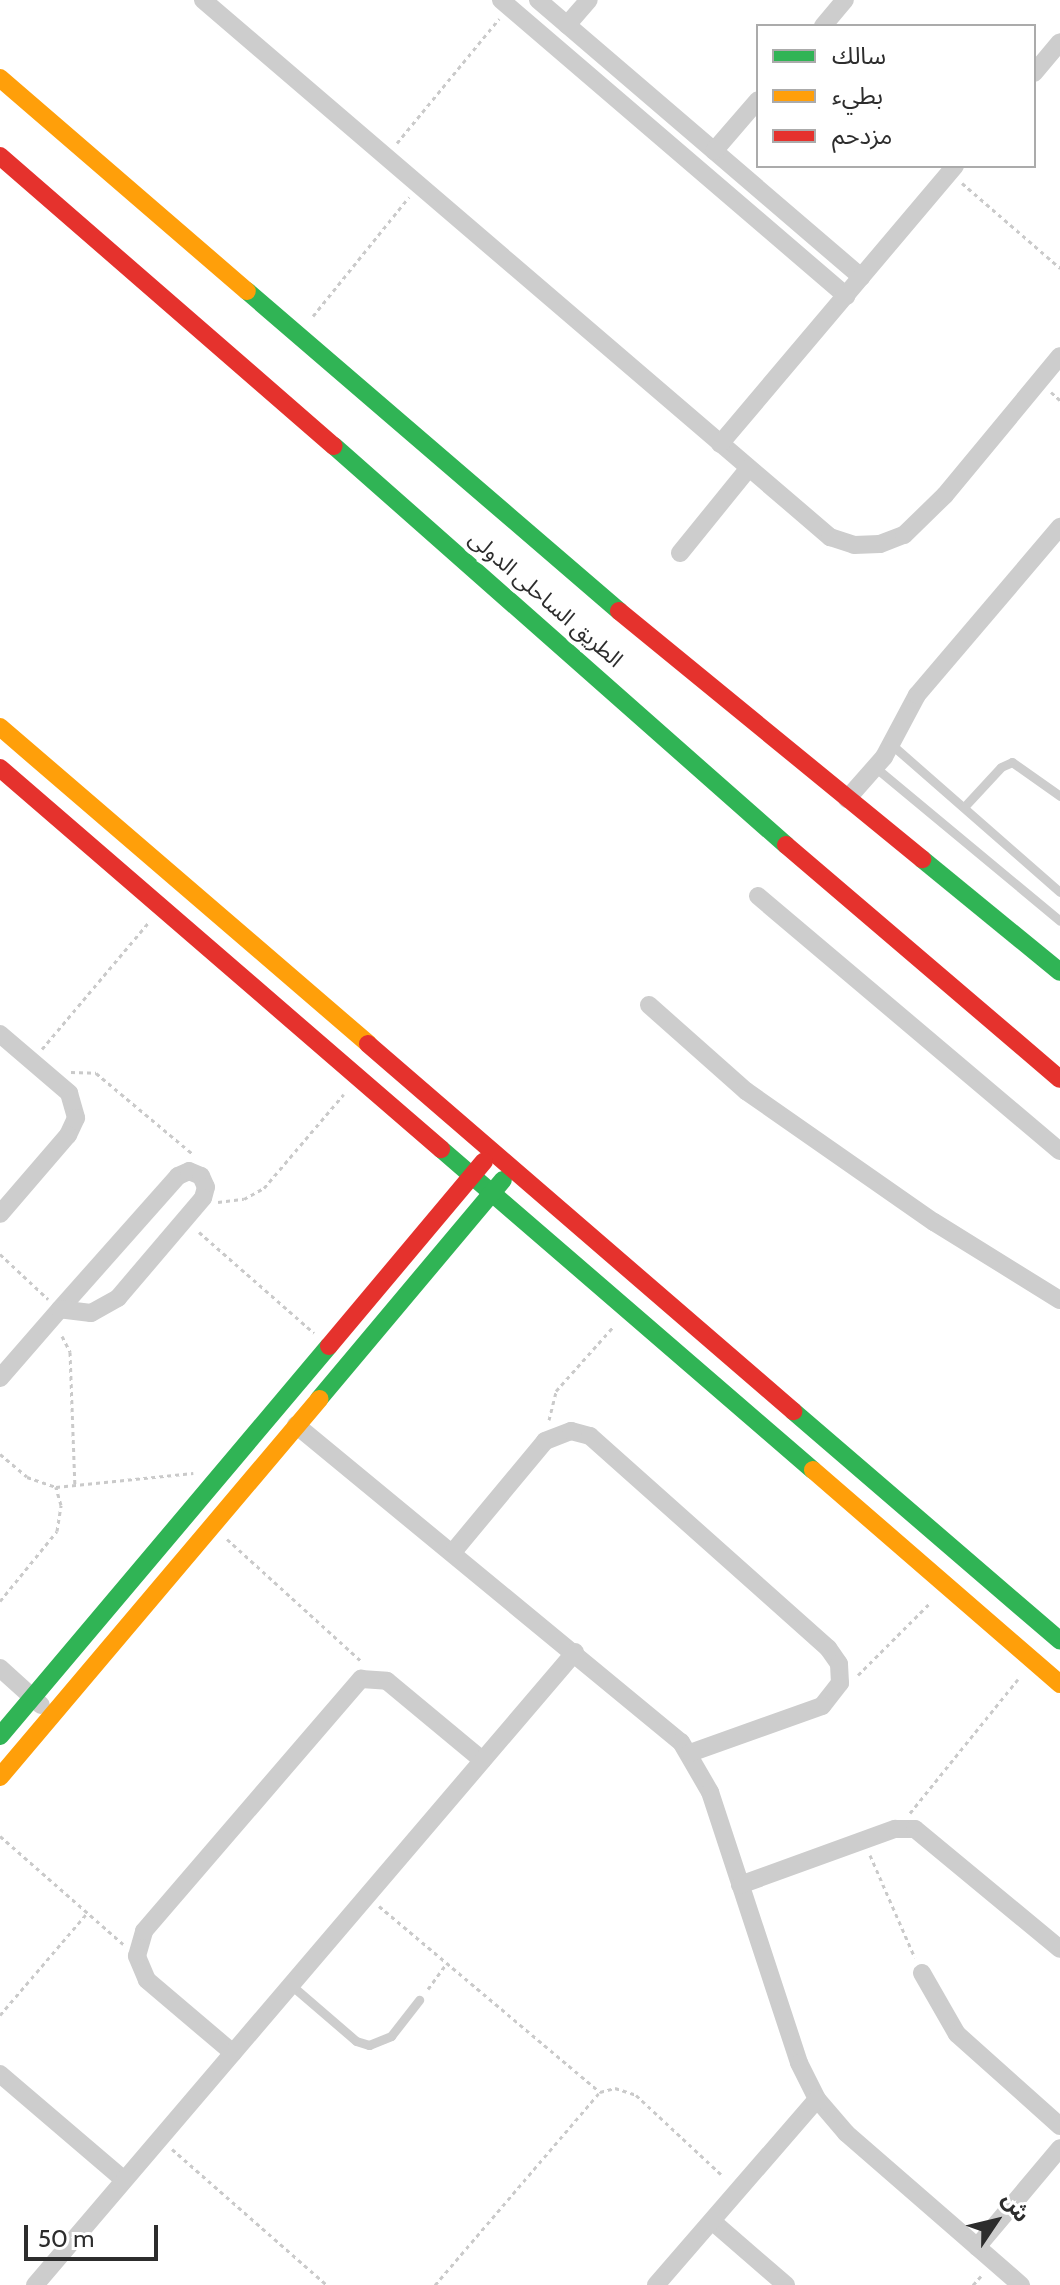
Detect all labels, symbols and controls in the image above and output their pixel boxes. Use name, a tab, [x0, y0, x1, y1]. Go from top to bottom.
legend	[756, 24, 1036, 168]
text: سالك	[832, 41, 886, 70]
text: بطيء	[832, 81, 883, 110]
text: مزدحم	[832, 121, 892, 150]
street label: الطريق الساحلى الدولى	[464, 525, 628, 673]
north arrow	[956, 2181, 1036, 2261]
text: ش	[996, 2187, 1036, 2227]
scale bar	[28, 2209, 162, 2259]
text: 50 m	[38, 2224, 94, 2253]

